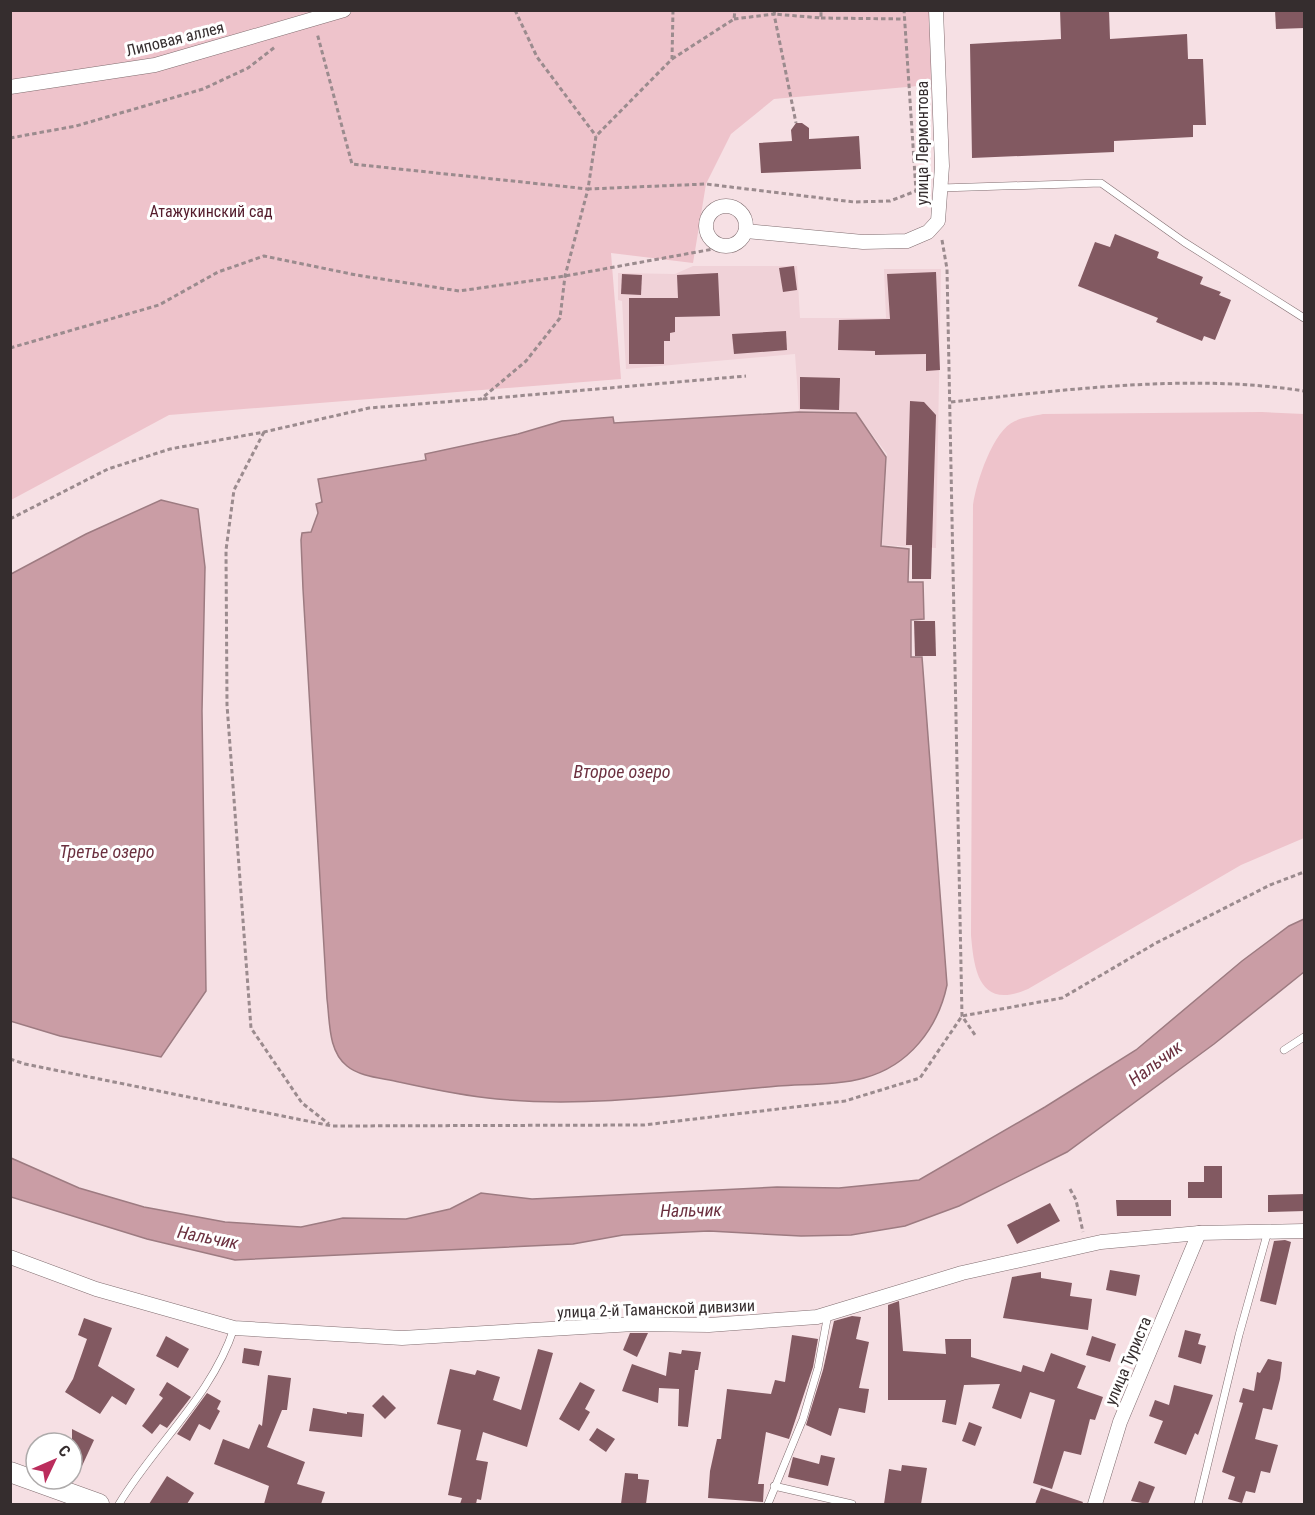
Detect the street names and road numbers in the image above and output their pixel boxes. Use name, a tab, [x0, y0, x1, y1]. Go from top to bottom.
street label: Липовая аллея	[124, 18, 226, 60]
street label: улица Лермонтова	[913, 81, 932, 205]
street label: улица 2-й Таманской дивизии	[557, 1296, 755, 1322]
street label: улица Туриста	[1101, 1314, 1155, 1408]

